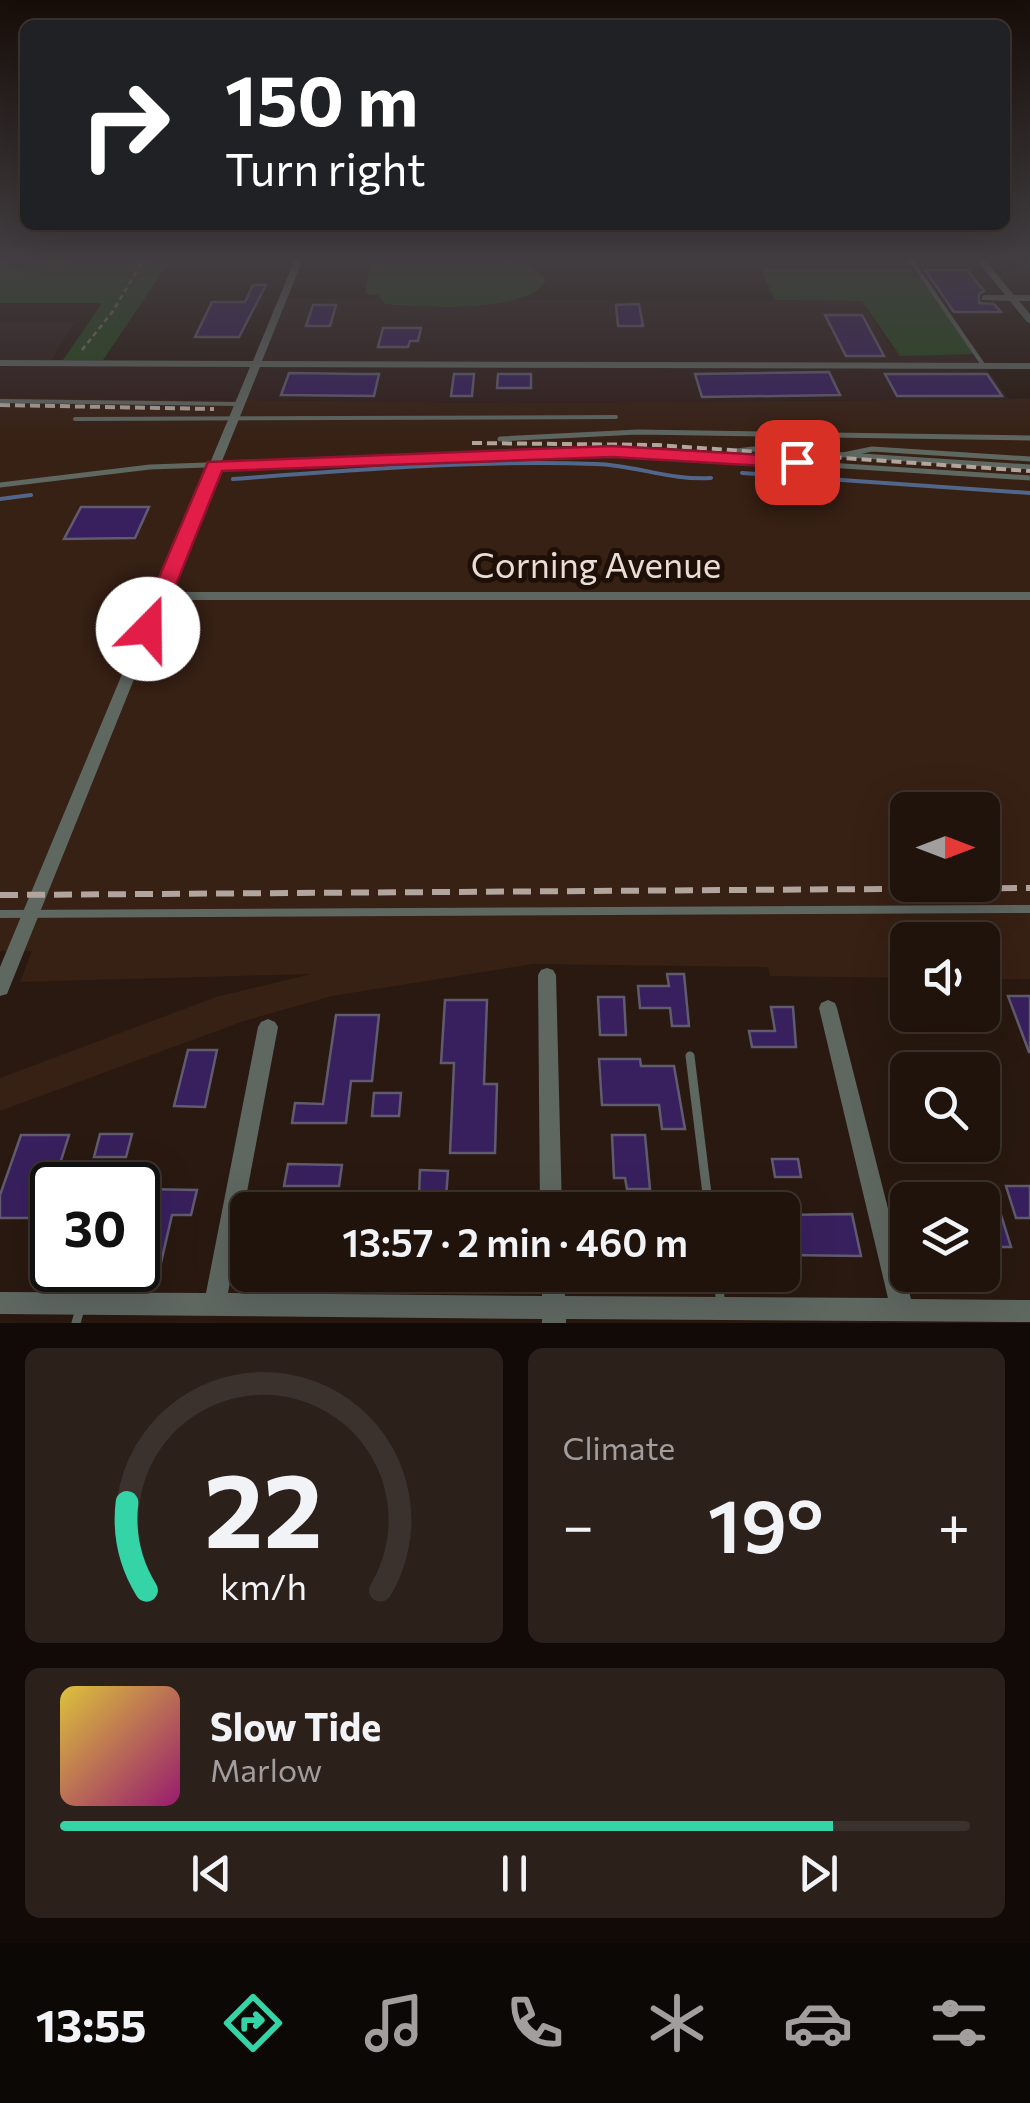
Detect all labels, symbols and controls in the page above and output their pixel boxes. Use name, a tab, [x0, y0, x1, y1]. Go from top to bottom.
text: 150 m	[225, 55, 418, 140]
icon: right	[60, 60, 190, 190]
text: Turn right	[225, 140, 426, 195]
pin	[755, 420, 840, 505]
icon: arrive	[770, 435, 825, 490]
street label: Corning Avenue	[471, 542, 721, 585]
position arrow	[96, 577, 200, 681]
north arrow	[890, 792, 1000, 902]
map controls	[890, 792, 1000, 1292]
button: sound	[890, 922, 1000, 1032]
button: search	[890, 1052, 1000, 1162]
speed limit sign: 30	[30, 1162, 160, 1292]
button: layers	[890, 1182, 1000, 1292]
text: 13:57 · 2 min · 460 m	[342, 1218, 688, 1265]
text: Climate	[563, 1427, 675, 1467]
text: 22	[205, 1442, 323, 1569]
text: 19°	[708, 1477, 824, 1568]
text: −	[563, 1490, 594, 1557]
text: +	[938, 1490, 970, 1557]
text: km/h	[220, 1564, 307, 1607]
text: Slow Tide	[210, 1702, 381, 1749]
text: Marlow	[210, 1749, 322, 1789]
icon: previous	[184, 1846, 239, 1901]
icon: pause	[487, 1846, 542, 1901]
icon: next	[791, 1846, 846, 1901]
icon: directions	[218, 1988, 288, 2058]
icon: music	[359, 1988, 429, 2058]
icon: phone	[500, 1988, 570, 2058]
icon: climate	[642, 1988, 712, 2058]
icon: car	[783, 1988, 853, 2058]
icon: filters	[924, 1988, 994, 2058]
text: 13:55	[36, 1996, 147, 2051]

